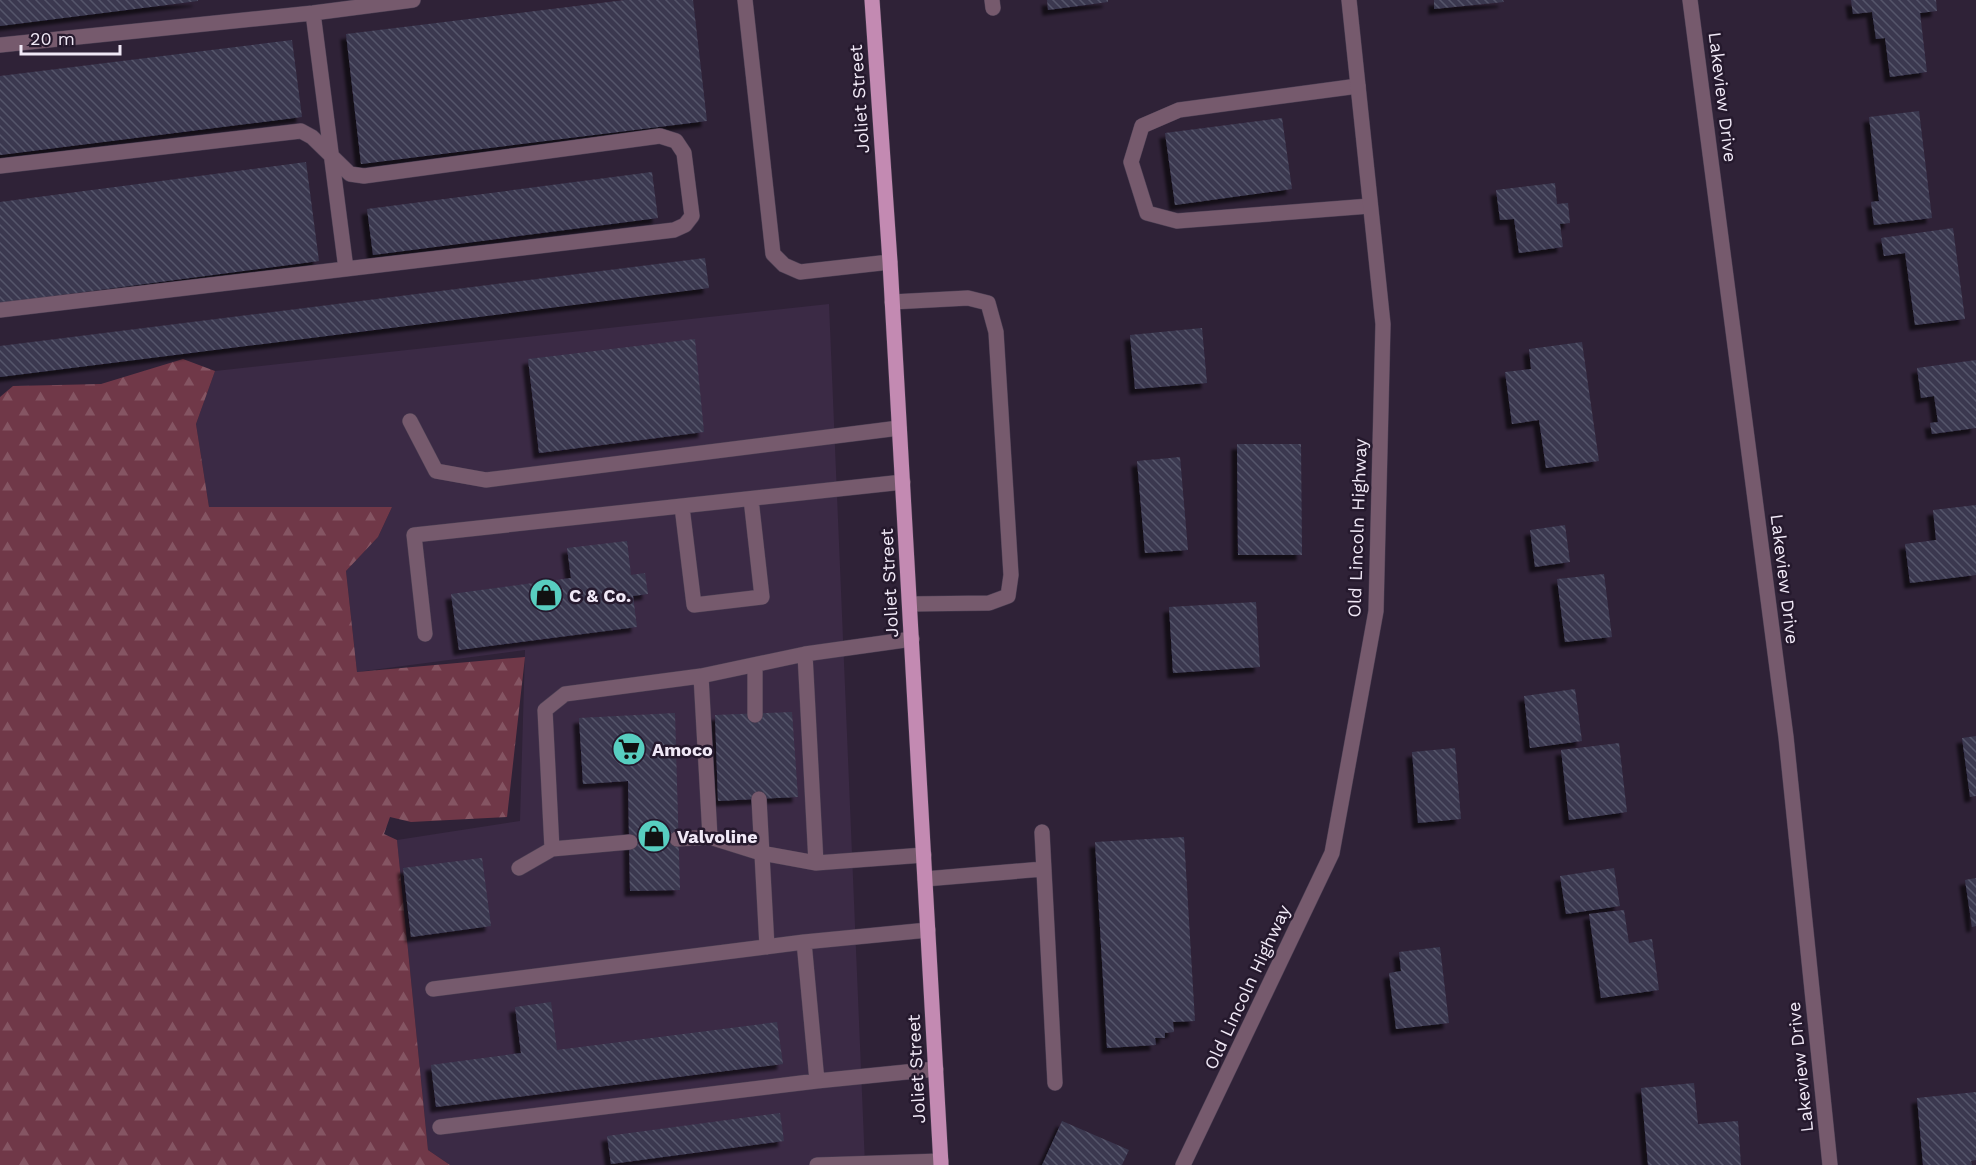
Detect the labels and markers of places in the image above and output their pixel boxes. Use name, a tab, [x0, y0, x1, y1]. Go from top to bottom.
shop icon: C & Co.	[528, 577, 564, 613]
place label: C & Co.	[569, 585, 631, 606]
supermarket icon: Amoco	[611, 731, 647, 767]
place label: Amoco	[652, 739, 713, 760]
shop icon: Valvoline	[636, 818, 672, 854]
place label: Valvoline	[677, 826, 758, 847]

